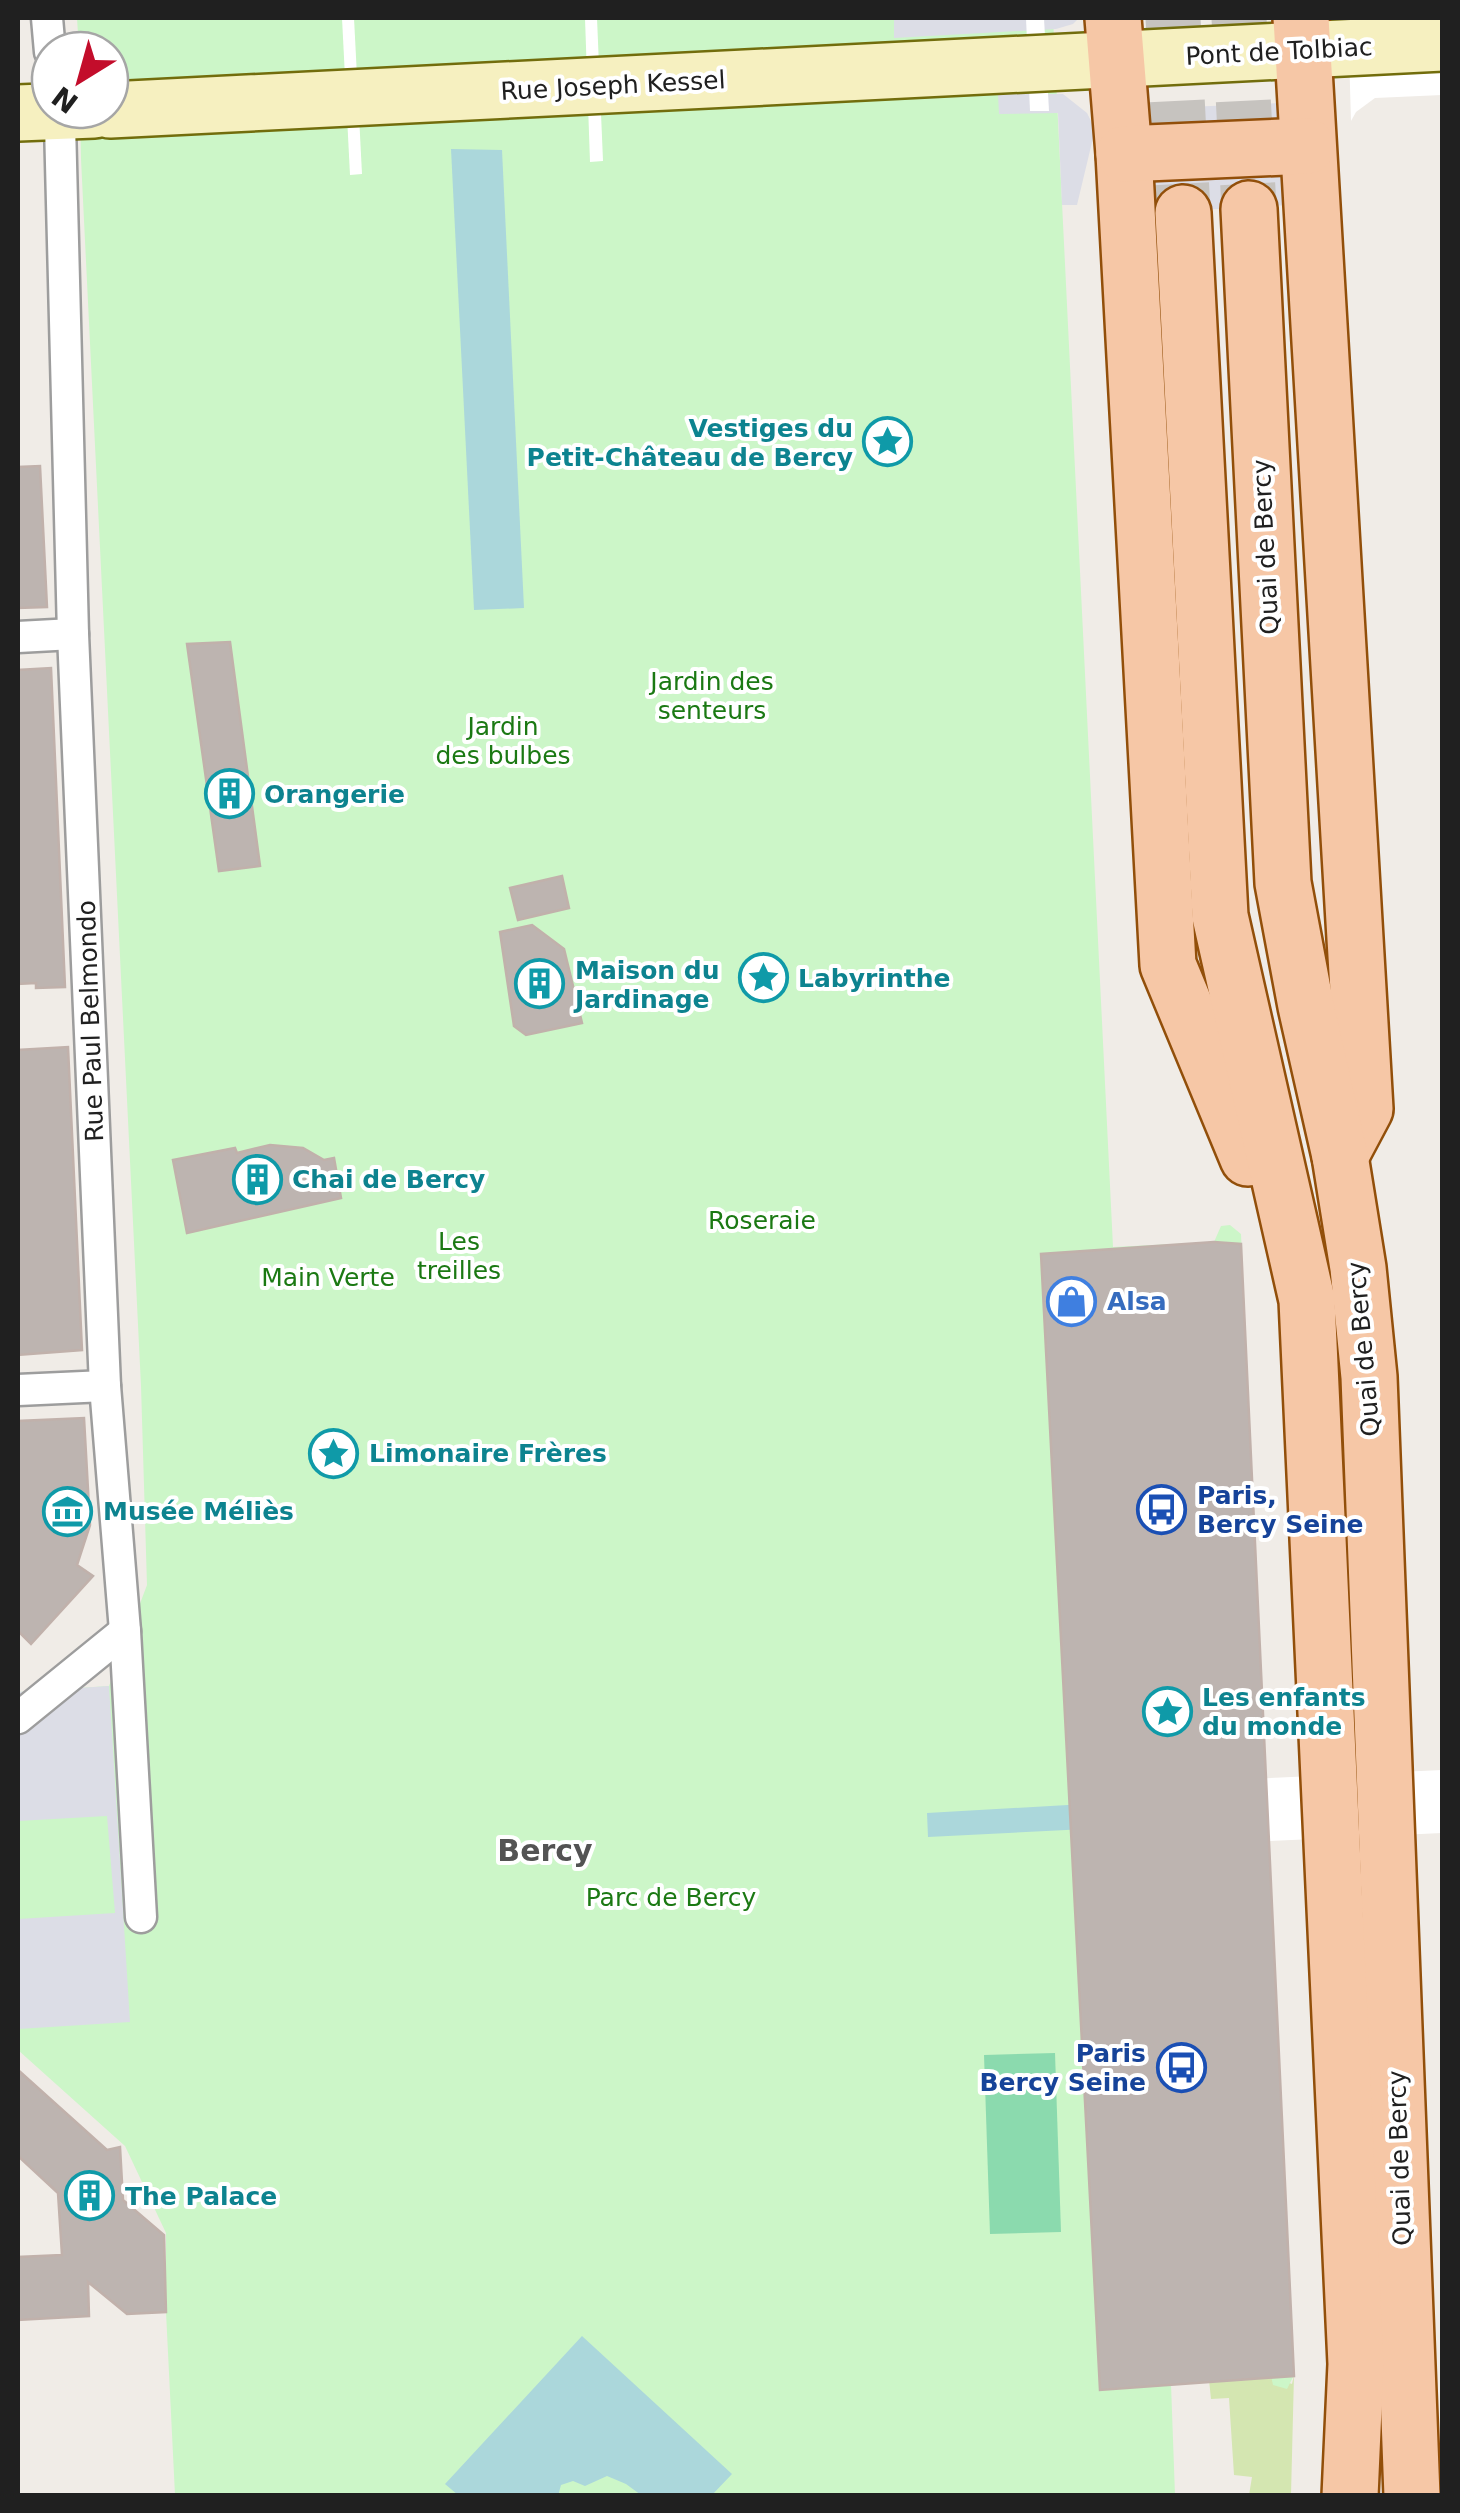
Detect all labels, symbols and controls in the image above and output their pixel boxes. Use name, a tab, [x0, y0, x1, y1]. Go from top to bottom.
north arrow	[30, 30, 130, 130]
street label: Pont de Tolbiac	[1185, 32, 1373, 71]
street label: Rue Joseph Kessel	[500, 65, 726, 106]
text: N	[46, 79, 85, 120]
place label: Vestiges du Petit-Château de Bercy	[527, 414, 853, 472]
place icon: Vestiges du Petit-Château de Bercy	[862, 416, 914, 468]
street label: Quai de Bercy	[1246, 458, 1285, 635]
park label: Jardin des senteurs	[648, 667, 774, 725]
park label: Jardin des bulbes	[435, 712, 571, 770]
building icon: Orangerie	[203, 768, 255, 820]
place label: Orangerie	[264, 780, 405, 809]
street label: Rue Paul Belmondo	[72, 900, 109, 1142]
place icon: Labyrinthe	[737, 952, 789, 1004]
place label: Maison du Jardinage	[573, 956, 720, 1014]
building icon: Maison du Jardinage	[514, 958, 566, 1010]
place label: Labyrinthe	[798, 964, 950, 993]
building icon: Chai de Bercy	[231, 1153, 283, 1205]
place label: Chai de Bercy	[292, 1165, 485, 1194]
park label: Roseraie	[708, 1206, 816, 1235]
park label: Les treilles	[417, 1227, 501, 1285]
street label: Quai de Bercy	[1341, 1260, 1386, 1438]
park label: Main Verte	[261, 1263, 395, 1292]
shop icon: Alsa	[1046, 1275, 1098, 1327]
place label: Alsa	[1107, 1287, 1167, 1316]
place icon: Limonaire Frères	[308, 1427, 360, 1479]
place label: Limonaire Frères	[369, 1439, 607, 1468]
place label: Paris, Bercy Seine	[1197, 1481, 1363, 1539]
bus stop icon: Paris, Bercy Seine	[1136, 1483, 1188, 1535]
museum icon: Musée Méliès	[42, 1485, 94, 1537]
place label: Musée Méliès	[103, 1497, 294, 1526]
place label: Les enfants du monde	[1202, 1683, 1366, 1741]
place icon: Les enfants du monde	[1141, 1685, 1193, 1737]
district label: Bercy	[497, 1833, 593, 1868]
park label: Parc de Bercy	[586, 1883, 757, 1912]
place label: Paris Bercy Seine	[980, 2039, 1146, 2097]
bus stop icon: Paris Bercy Seine	[1155, 2041, 1207, 2093]
street label: Quai de Bercy	[1382, 2069, 1417, 2246]
building icon: The Palace	[64, 2170, 116, 2222]
place label: The Palace	[125, 2182, 277, 2211]

